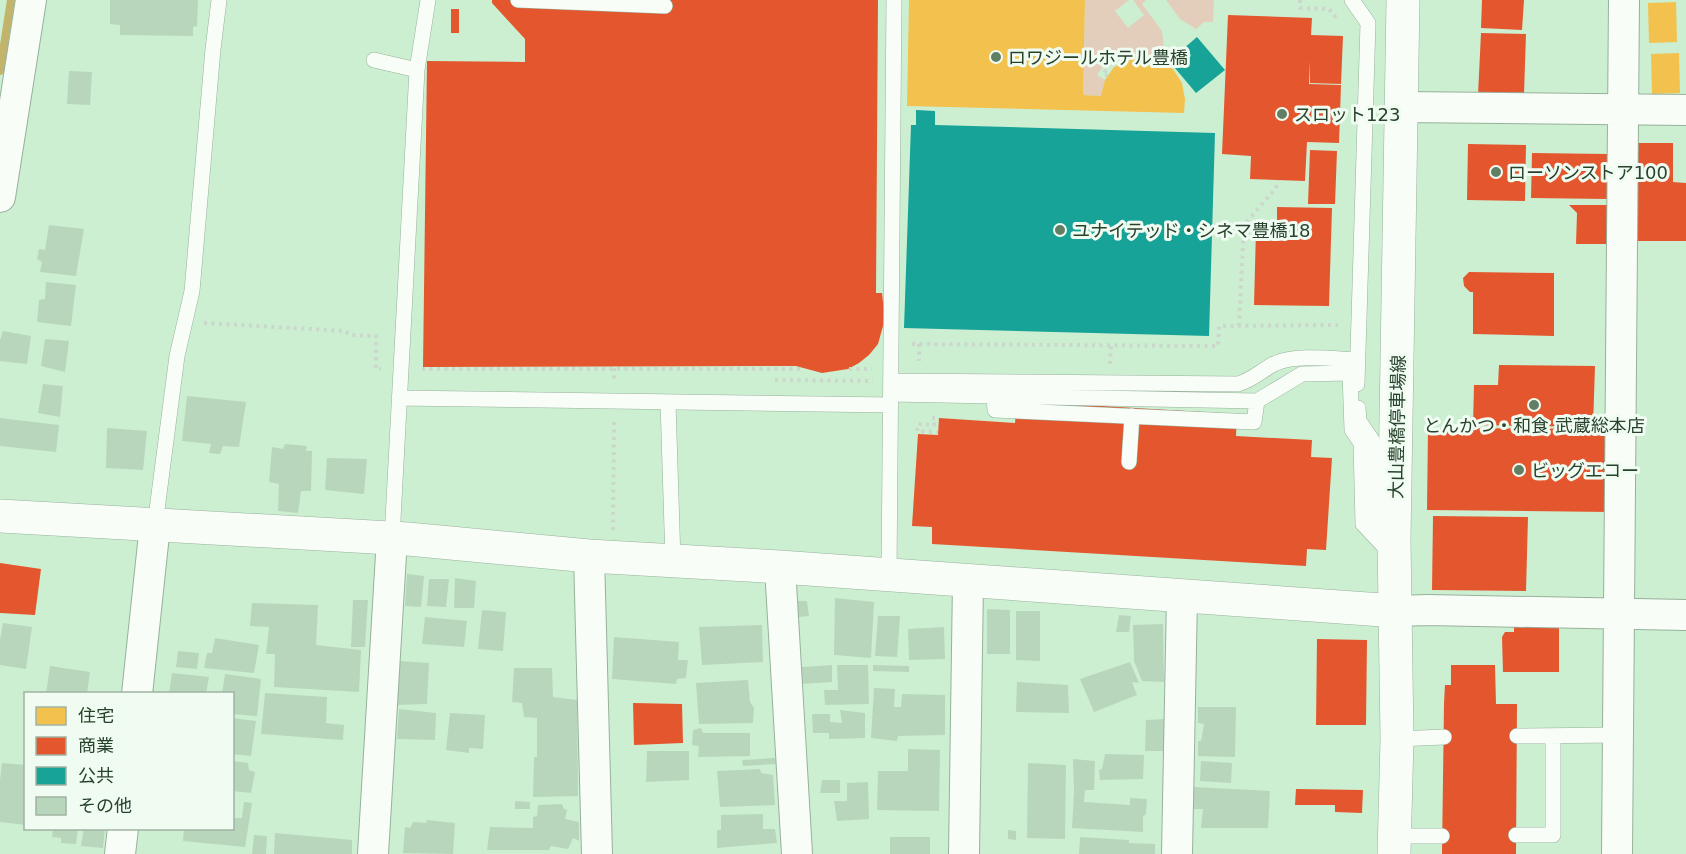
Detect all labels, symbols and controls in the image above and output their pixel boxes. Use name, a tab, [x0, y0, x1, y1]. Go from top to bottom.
place label: ロワジールホテル豊橋	[1008, 47, 1188, 68]
marker: ロワジールホテル豊橋	[989, 50, 1003, 64]
place label: スロット123	[1294, 104, 1400, 125]
marker: スロット123	[1275, 107, 1289, 121]
place label: ローソンストア100	[1508, 162, 1668, 183]
marker: ローソンストア100	[1489, 165, 1503, 179]
place label: ユナイテッド・シネマ豊橋18	[1072, 220, 1311, 241]
marker: ユナイテッド・シネマ豊橋18	[1053, 223, 1067, 237]
street label: 大山豊橋停車場線	[1385, 355, 1409, 499]
marker: とんかつ・和食 武蔵総本店	[1527, 398, 1541, 412]
place label: とんかつ・和食 武蔵総本店	[1423, 415, 1645, 436]
place label: ビッグエコー	[1531, 460, 1639, 481]
marker: ビッグエコー	[1512, 463, 1526, 477]
legend	[24, 692, 234, 830]
text: 住宅	[78, 705, 114, 726]
text: 商業	[78, 735, 114, 756]
text: 公共	[78, 765, 114, 786]
text: その他	[78, 795, 132, 816]

